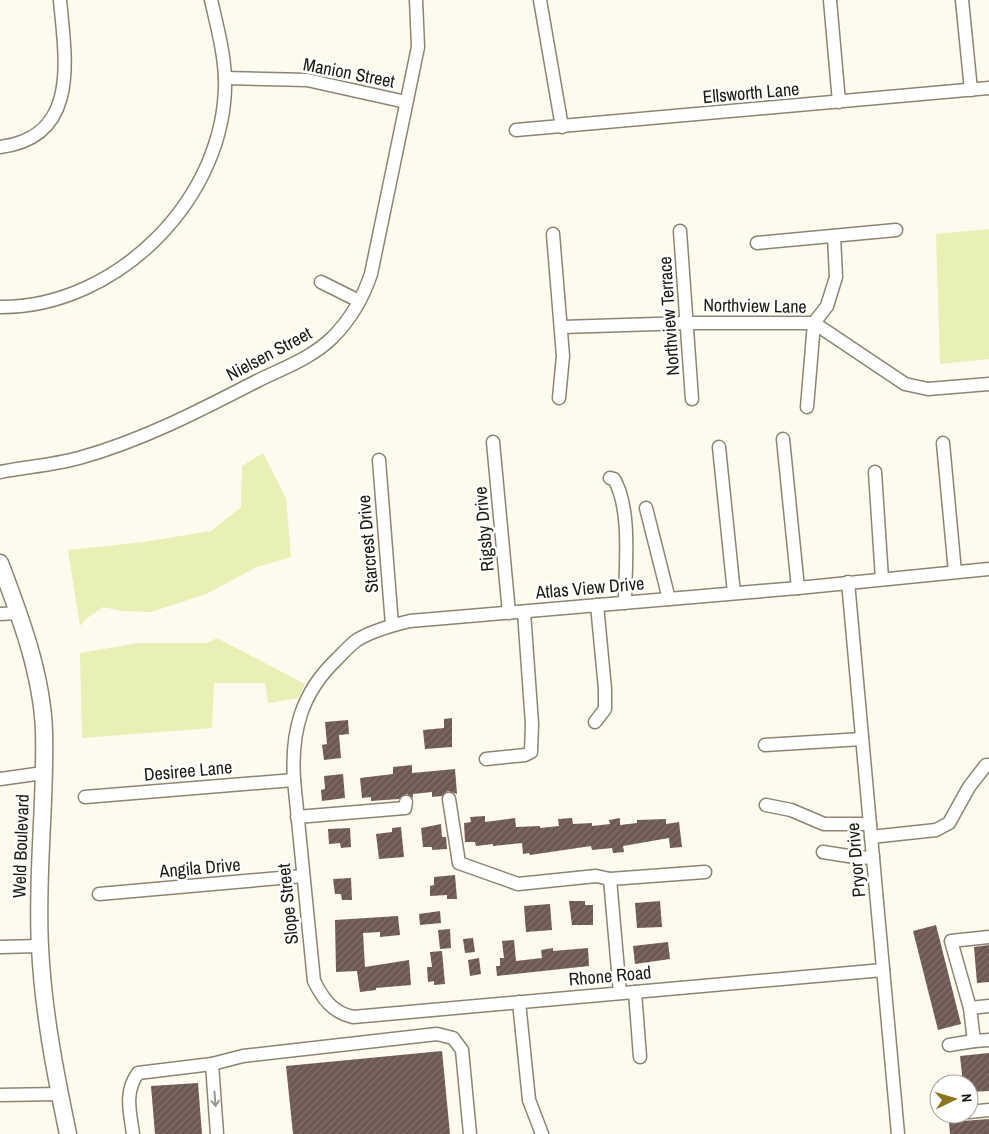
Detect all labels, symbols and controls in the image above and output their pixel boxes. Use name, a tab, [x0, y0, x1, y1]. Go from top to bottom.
street label: Manion Street	[301, 51, 397, 94]
street label: Ellsworth Lane	[702, 76, 800, 109]
street label: Northview Terrace	[652, 256, 685, 377]
street label: Northview Lane	[703, 292, 807, 319]
street label: Nielsen Street	[222, 321, 316, 387]
street label: Rigsby Drive	[467, 485, 500, 573]
street label: Starcrest Drive	[351, 494, 384, 594]
street label: Atlas View Drive	[534, 570, 645, 605]
street label: Desiree Lane	[143, 754, 233, 787]
street label: Weld Boulevard	[6, 794, 35, 898]
street label: Pryor Drive	[840, 822, 871, 898]
street label: Angila Drive	[157, 852, 242, 884]
street label: Slope Street	[271, 862, 304, 946]
street label: Rhone Road	[568, 959, 652, 992]
north arrow	[929, 1074, 979, 1124]
one-way arrow	[210, 1091, 220, 1107]
text: N	[958, 1093, 976, 1103]

